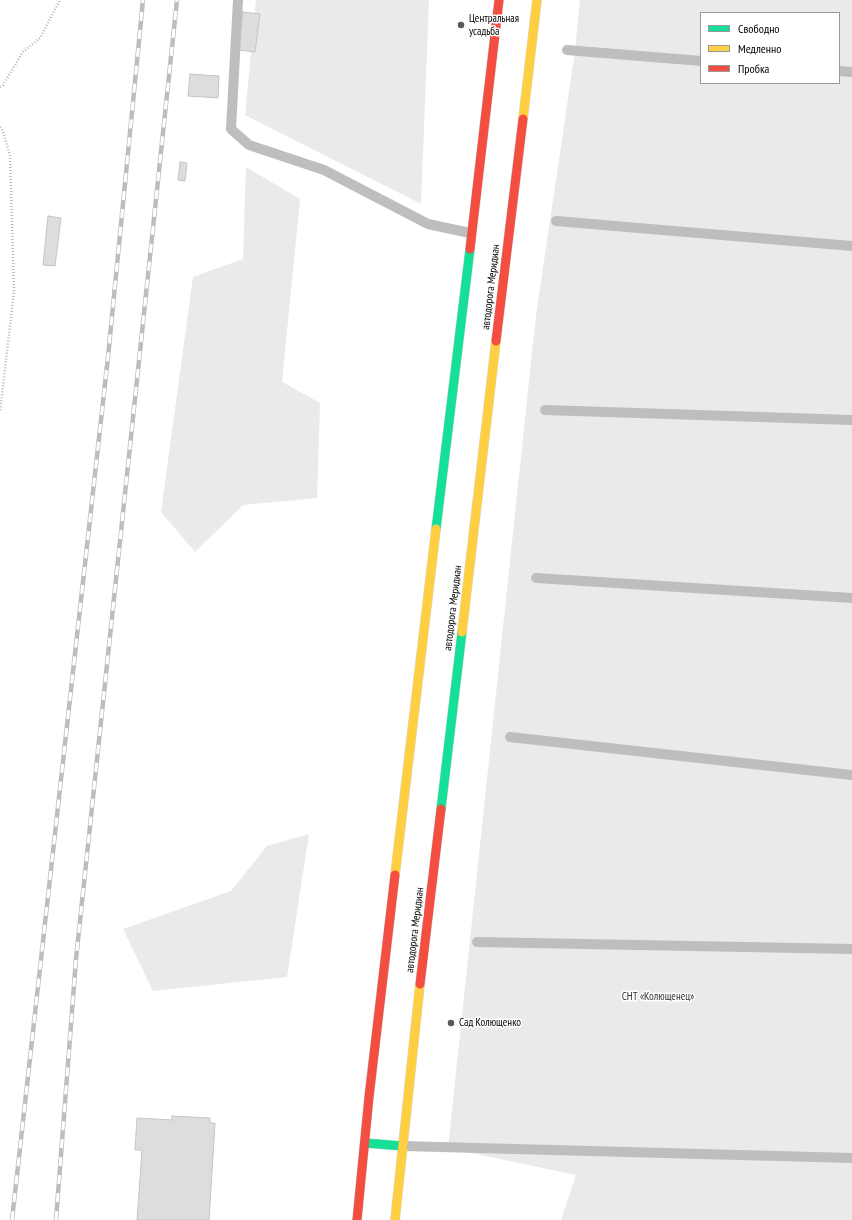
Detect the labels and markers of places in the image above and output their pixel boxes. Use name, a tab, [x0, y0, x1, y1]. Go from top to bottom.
place label: Центральная усадьба	[469, 12, 519, 38]
marker: Центральная усадьба	[456, 20, 466, 30]
place label: Сад Колющенко	[459, 1016, 521, 1030]
marker: Сад Колющенко	[446, 1018, 456, 1028]

